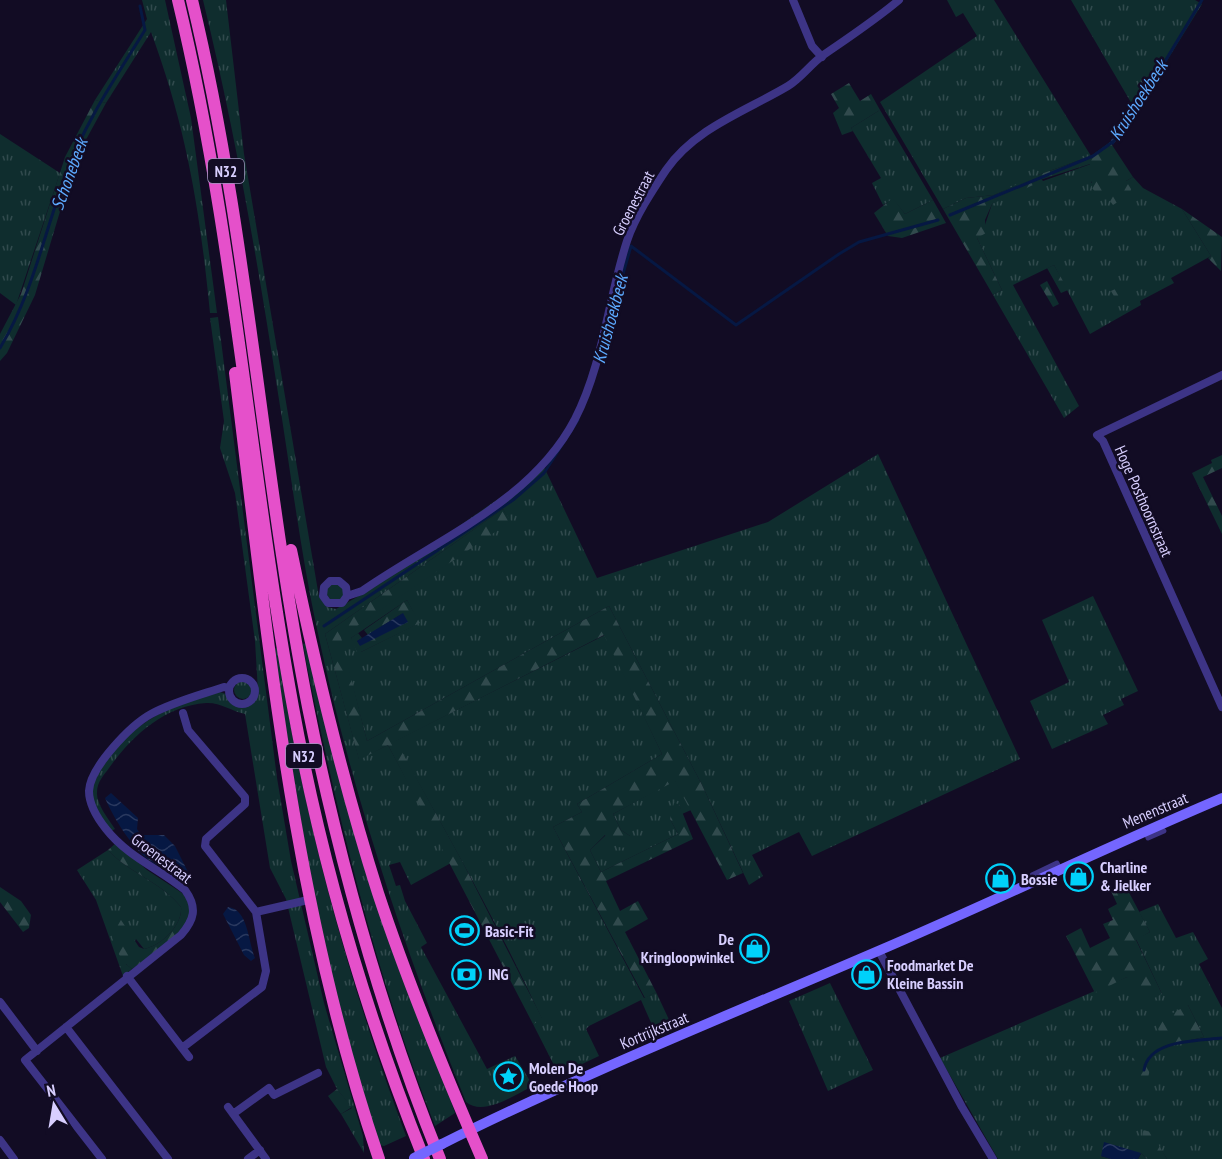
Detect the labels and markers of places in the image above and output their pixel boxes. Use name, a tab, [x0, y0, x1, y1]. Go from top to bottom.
place label: Charline & Jielker	[1100, 857, 1151, 895]
shop icon: Charline & Jielker	[1063, 860, 1095, 892]
shop icon: Bossie	[984, 863, 1016, 895]
place label: Bossie	[1021, 869, 1058, 889]
sports icon: Basic-Fit	[448, 915, 480, 947]
place label: Basic-Fit	[485, 921, 534, 941]
place label: De Kringloopwinkel	[641, 929, 734, 967]
shop icon: De Kringloopwinkel	[739, 932, 771, 964]
place label: Foodmarket De Kleine Bassin	[887, 955, 974, 993]
bank icon: ING	[451, 958, 483, 990]
shop icon: Foodmarket De Kleine Bassin	[850, 958, 882, 990]
place label: ING	[488, 964, 508, 984]
place label: Molen De Goede Hoop	[529, 1058, 598, 1096]
place icon: Molen De Goede Hoop	[492, 1061, 524, 1093]

